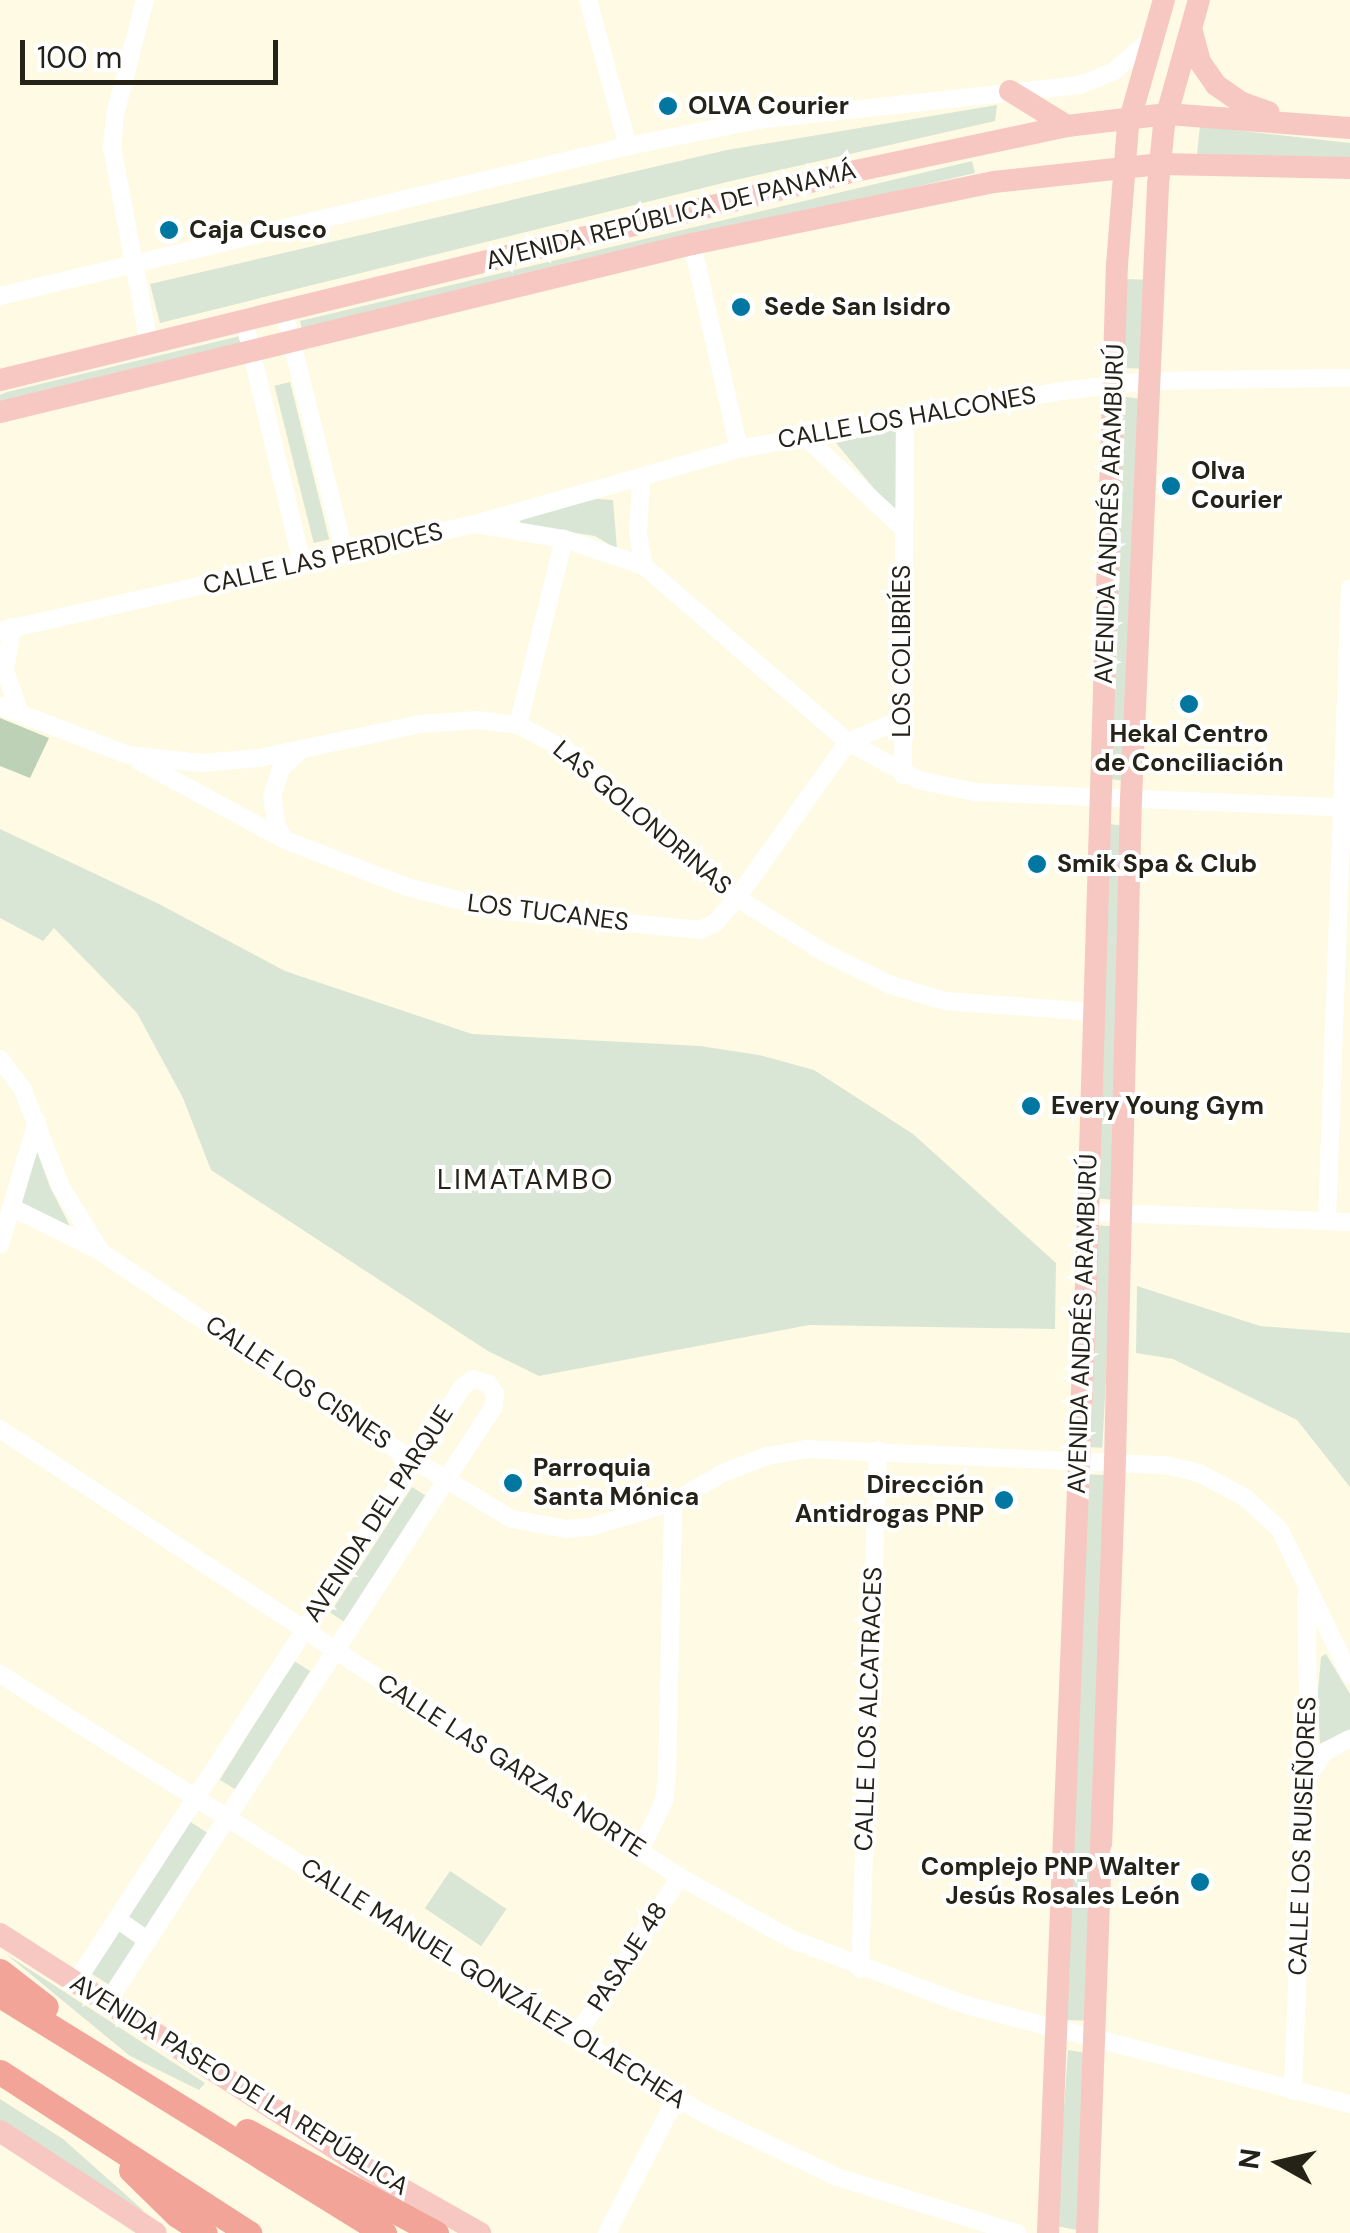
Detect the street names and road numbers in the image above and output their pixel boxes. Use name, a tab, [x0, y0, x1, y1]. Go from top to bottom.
street label: AVENIDA REPÚBLICA DE PANAMÁ	[483, 155, 859, 277]
street label: AVENIDA ANDRÉS ARAMBURÚ	[1089, 343, 1131, 685]
street label: CALLE LOS HALCONES	[776, 381, 1038, 455]
street label: CALLE LAS PERDICES	[200, 517, 446, 601]
street label: LOS COLIBRÍES	[887, 565, 917, 737]
street label: LAS GOLONDRINAS	[547, 735, 737, 901]
street label: LOS TUCANES	[466, 888, 630, 938]
street label: AVENIDA ANDRÉS ARAMBURÚ	[1062, 1153, 1104, 1495]
street label: CALLE LOS CISNES	[199, 1310, 397, 1456]
street label: AVENIDA DEL PARQUE	[298, 1400, 460, 1628]
street label: CALLE LOS ALCATRACES	[849, 1566, 889, 1852]
street label: CALLE LAS GARZAS NORTE	[371, 1668, 651, 1864]
street label: CALLE LOS RUISEÑORES	[1283, 1696, 1323, 1976]
street label: CALLE MANUEL GONZÁLEZ OLAECHEA	[295, 1852, 691, 2116]
street label: PASAJE 48	[582, 1897, 674, 2017]
street label: AVENIDA PASEO DE LA REPÚBLICA	[64, 1968, 414, 2202]

